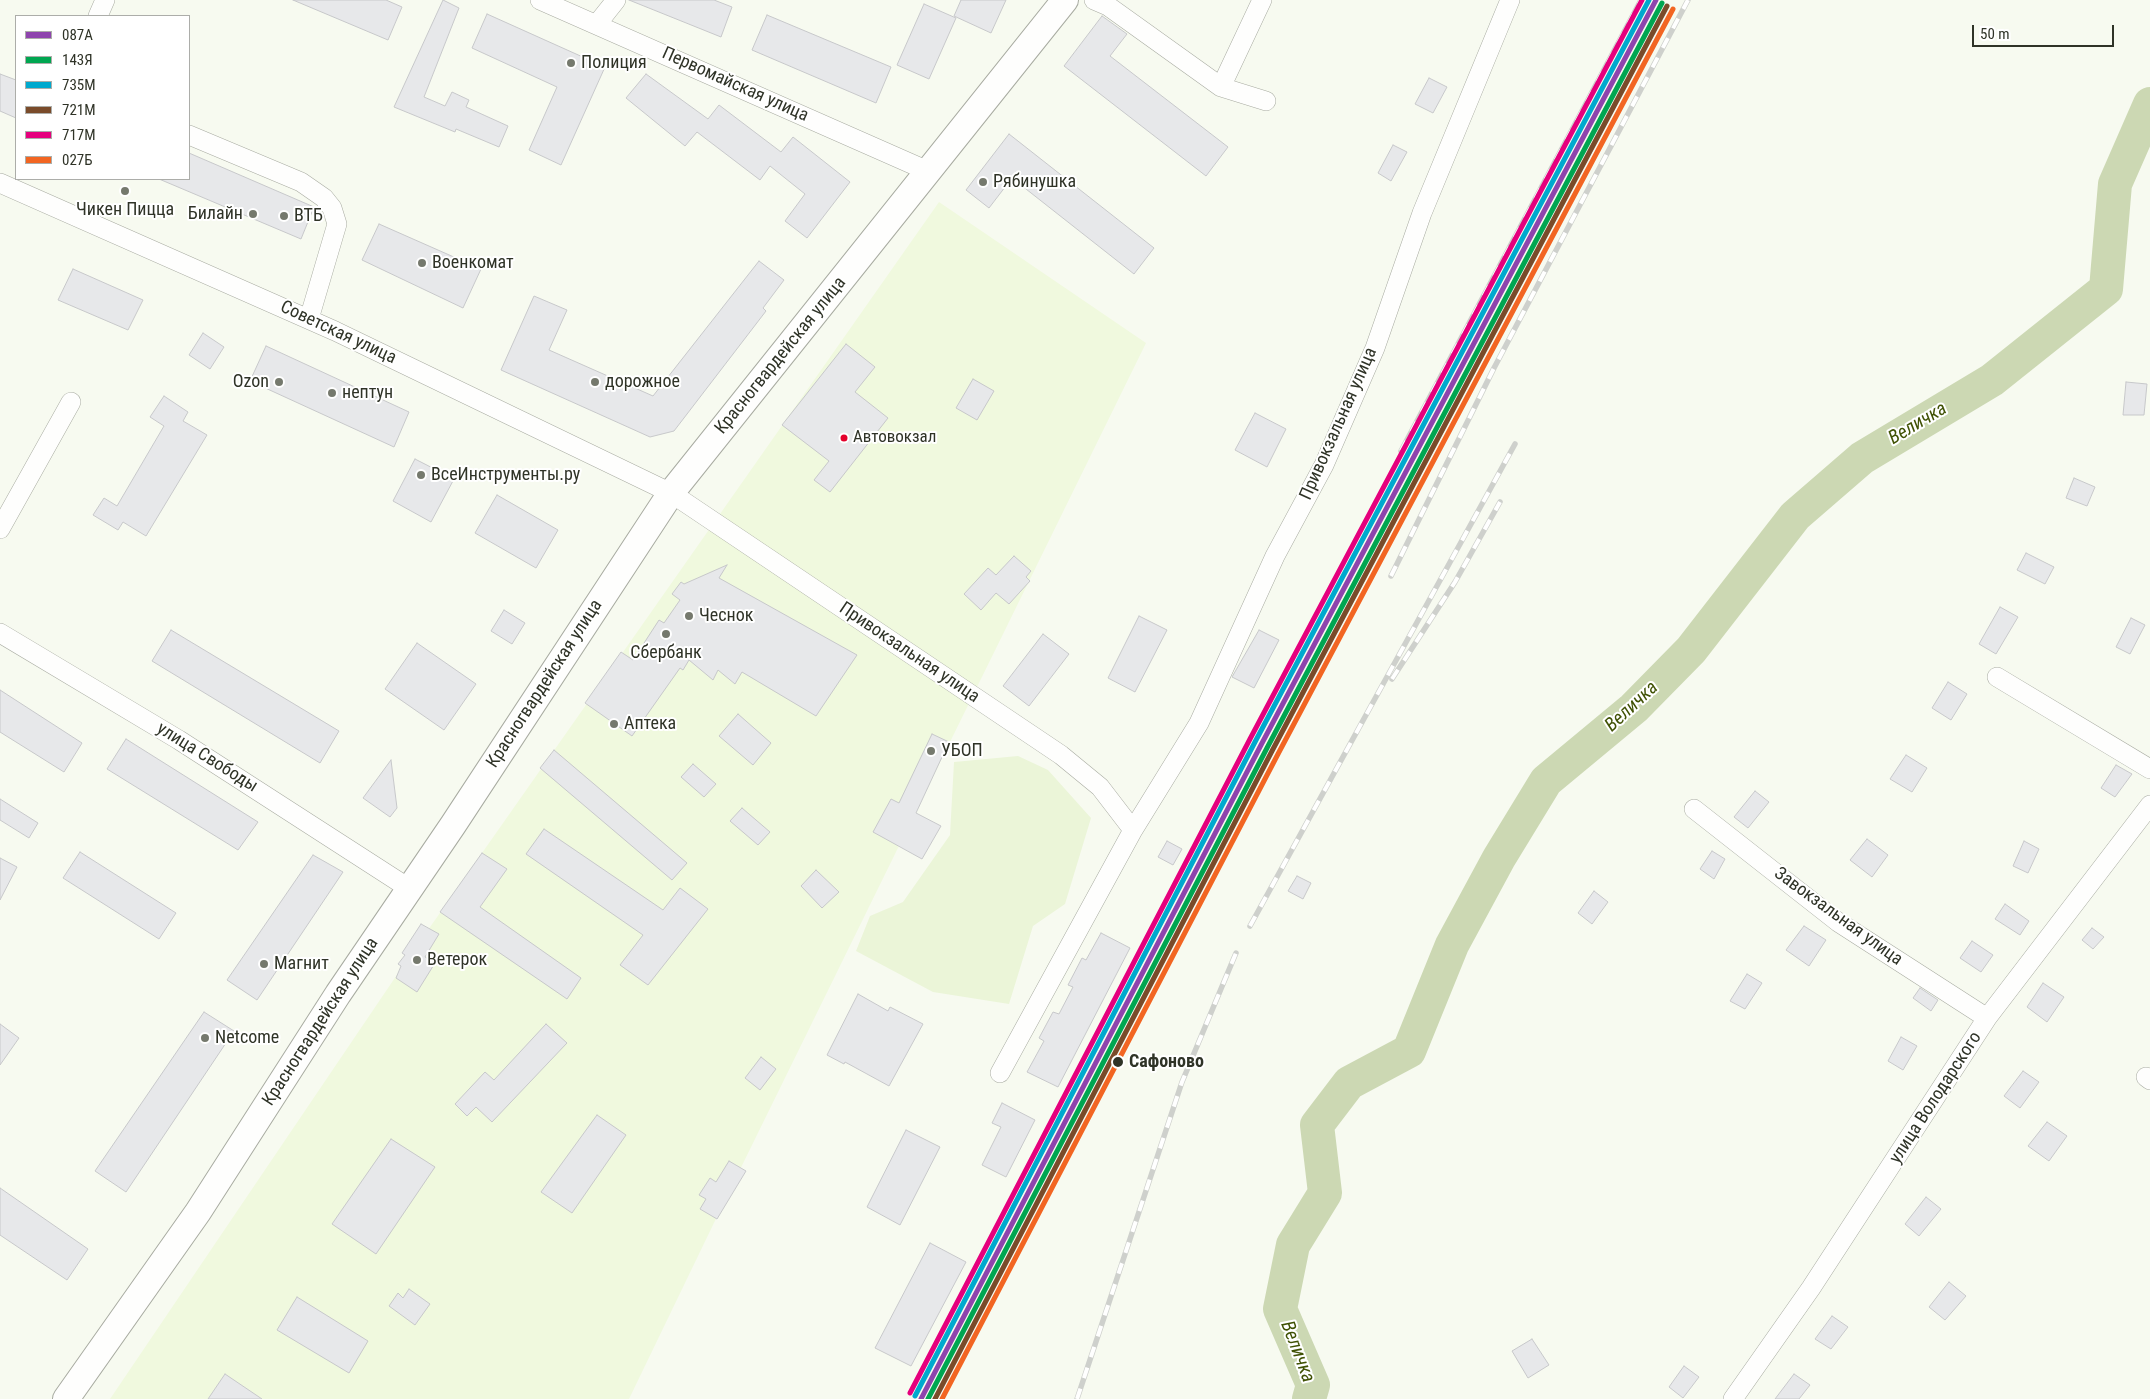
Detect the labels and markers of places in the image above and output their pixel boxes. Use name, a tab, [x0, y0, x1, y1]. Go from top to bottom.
place label: Полиция	[581, 52, 647, 74]
marker: Полиция	[565, 57, 577, 69]
place label: Рябинушка	[993, 171, 1076, 193]
marker: Рябинушка	[977, 176, 989, 188]
marker: Чикен Пицца	[119, 185, 131, 197]
place label: Чикен Пицца	[76, 199, 174, 221]
place label: Билайн	[188, 203, 243, 225]
place label: ВТБ	[294, 205, 323, 227]
marker: Билайн	[247, 208, 259, 220]
marker: ВТБ	[278, 210, 290, 222]
place label: Военкомат	[432, 252, 514, 274]
marker: Военкомат	[416, 257, 428, 269]
place label: Ozon	[233, 371, 269, 393]
place label: дорожное	[605, 371, 680, 393]
marker: Ozon	[273, 376, 285, 388]
marker: дорожное	[589, 376, 601, 388]
place label: нептун	[342, 382, 393, 404]
marker: нептун	[326, 387, 338, 399]
place label: Автовокзал	[853, 428, 936, 448]
marker: Автовокзал	[839, 433, 849, 443]
place label: ВсеИнструменты.ру	[431, 464, 580, 486]
marker: ВсеИнструменты.ру	[415, 469, 427, 481]
place label: Чеснок	[699, 605, 753, 627]
marker: Чеснок	[683, 610, 695, 622]
marker: Сбербанк	[660, 628, 672, 640]
place label: Сбербанк	[630, 642, 702, 664]
place label: Аптека	[624, 713, 676, 735]
marker: Аптека	[608, 718, 620, 730]
place label: УБОП	[941, 740, 983, 762]
marker: УБОП	[925, 745, 937, 757]
place label: Ветерок	[427, 949, 487, 971]
place label: Магнит	[274, 953, 329, 975]
marker: Ветерок	[411, 954, 423, 966]
marker: Магнит	[258, 958, 270, 970]
place label: Netcome	[215, 1027, 279, 1049]
marker: Netcome	[199, 1032, 211, 1044]
place label: Сафоново	[1129, 1051, 1204, 1073]
marker: Сафоново	[1111, 1055, 1125, 1069]

